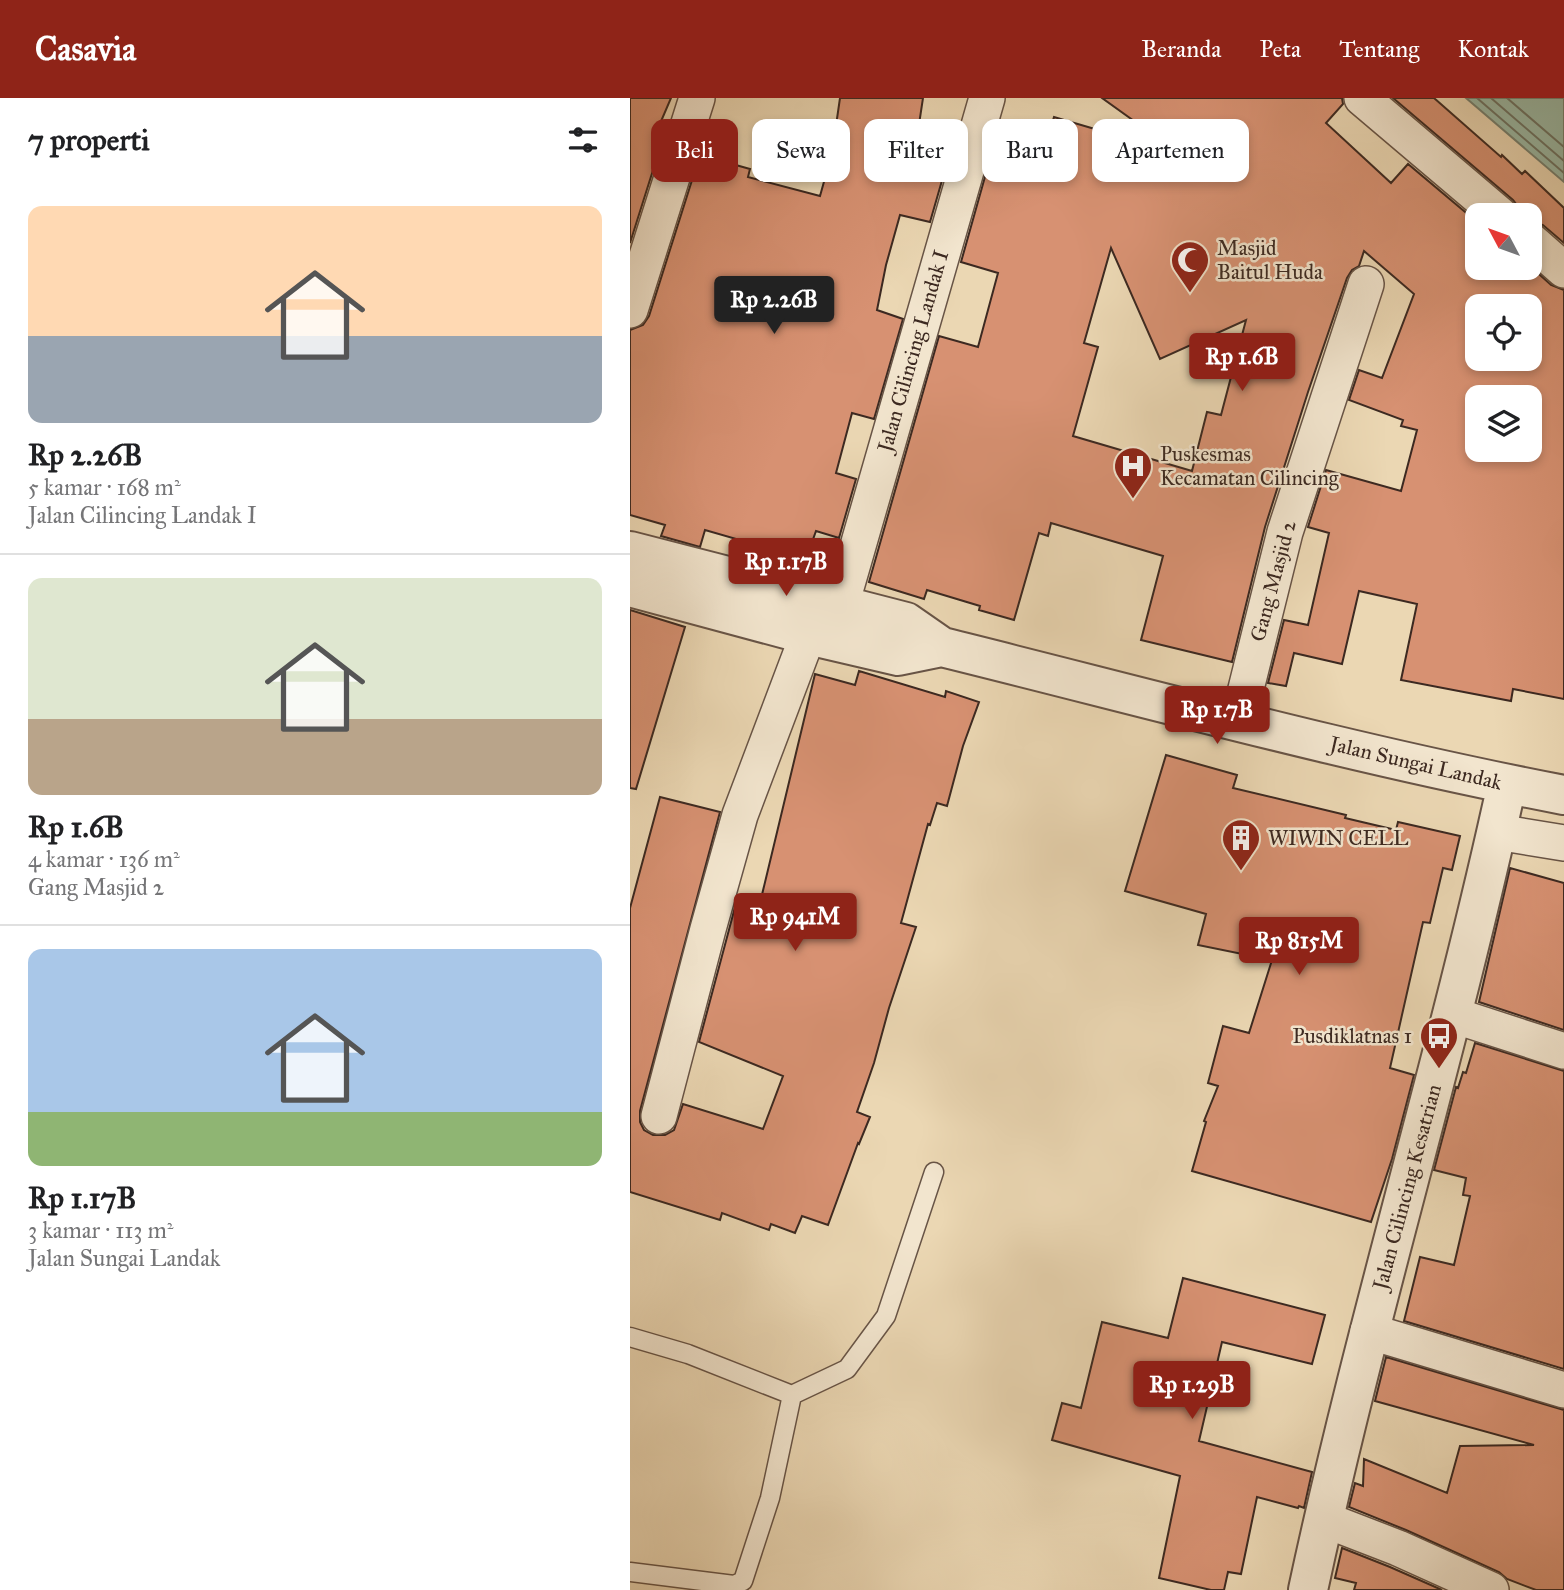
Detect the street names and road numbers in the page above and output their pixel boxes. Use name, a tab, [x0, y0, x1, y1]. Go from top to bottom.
street label: Jalan Cilincing Landak I	[871, 247, 954, 457]
street label: Gang Masjid 2	[1244, 517, 1302, 644]
street label: Jalan Sungai Landak	[1325, 730, 1505, 795]
street label: Jalan Cilincing Kesatrian	[1367, 1081, 1447, 1295]

